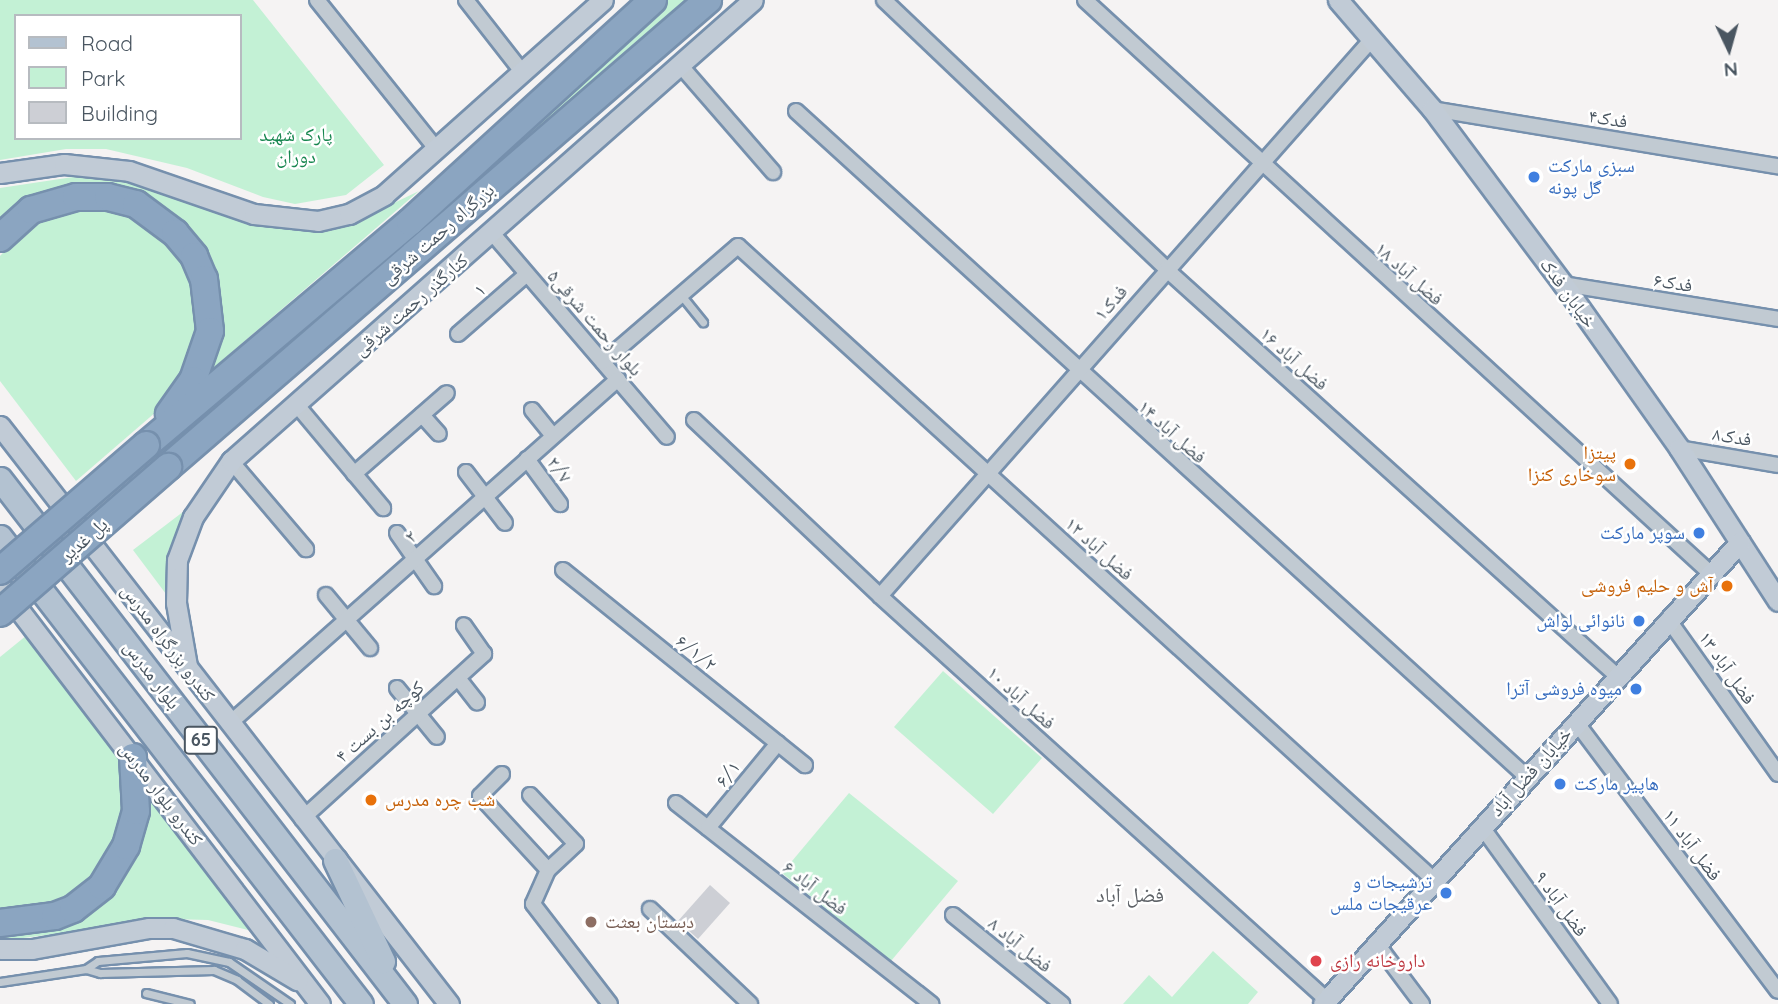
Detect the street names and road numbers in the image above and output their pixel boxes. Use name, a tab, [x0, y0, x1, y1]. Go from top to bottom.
street label: فدک۴	[1587, 105, 1629, 133]
street label: بزرگراه رحمت شرقی	[377, 179, 499, 289]
street label: فضل آباد ۱۸	[1370, 237, 1448, 311]
street label: کنارگذر رحمت شرقی	[349, 249, 473, 361]
street label: خیابان فدک	[1535, 254, 1601, 332]
street label: ۵بلوار رحمت شرقی	[543, 265, 647, 381]
street label: فدک۶	[1652, 269, 1694, 297]
street label: ۱	[469, 279, 491, 301]
street label: فدک۱	[1090, 281, 1132, 325]
street label: فضل آباد ۱۶	[1255, 322, 1333, 396]
street label: فضل آباد ۱۴	[1133, 395, 1211, 469]
street label: فدک۸	[1711, 423, 1753, 451]
street label: ۲/۷	[542, 452, 576, 488]
street label: فضل آباد ۱۲	[1060, 512, 1138, 586]
street label: پل غدیر	[55, 513, 113, 567]
street label: ۲	[400, 526, 422, 548]
street label: کندرو بزرگراه مدرس	[116, 580, 220, 706]
street label: فضل آباد ۱۳	[1694, 627, 1760, 709]
street label: ۶/۱/۲	[671, 630, 721, 676]
street label: بلوار مدرس	[119, 636, 185, 714]
street label: فضل آباد ۱۰	[982, 661, 1060, 735]
street label: کوچه بن بست ۴	[331, 676, 429, 768]
street label: خیابان فضل آباد	[1485, 723, 1577, 821]
road number: 65	[184, 726, 218, 754]
street label: کندرو بلوار مدرس	[115, 738, 207, 850]
street label: ۶/۱	[711, 756, 745, 792]
street label: فضل آباد ۱۱	[1658, 805, 1726, 885]
street label: فضل آباد ۶	[778, 856, 852, 920]
street label: فضل آباد ۹	[1530, 867, 1592, 941]
street label: فضل آباد ۸	[984, 912, 1056, 978]

